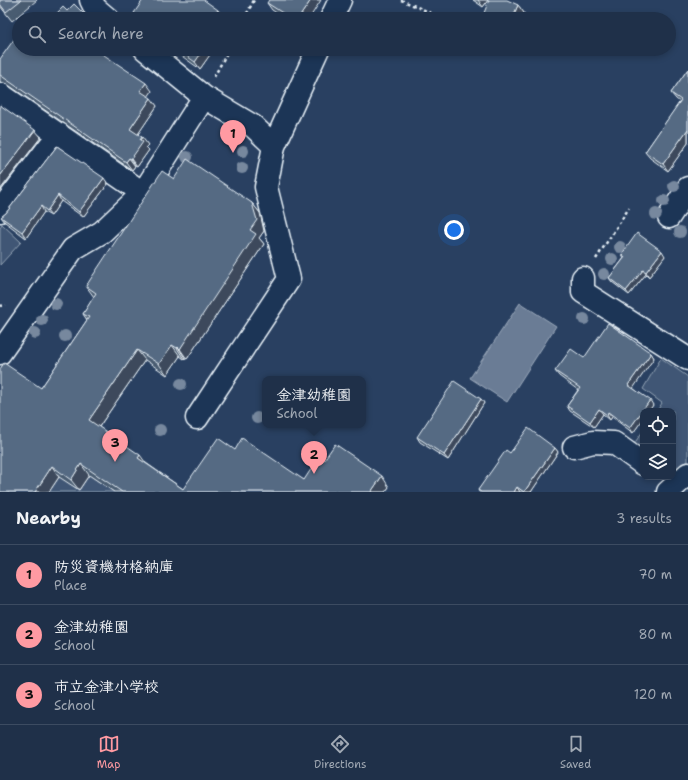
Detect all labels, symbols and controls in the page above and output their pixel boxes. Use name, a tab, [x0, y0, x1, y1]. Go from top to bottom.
search box	[12, 12, 676, 56]
icon: search	[26, 23, 48, 45]
text: Search here	[58, 24, 144, 44]
pin: 1	[220, 120, 246, 153]
your location	[444, 220, 464, 240]
popup	[262, 376, 366, 428]
text: 金津幼稚園	[276, 385, 352, 405]
text: School	[276, 405, 317, 422]
map controls	[640, 408, 676, 480]
button: locate	[640, 408, 676, 444]
pin: 3	[102, 429, 128, 462]
pin: 2	[301, 441, 327, 474]
button: layers	[640, 444, 676, 480]
text: Nearby	[16, 507, 81, 529]
text: 3 results	[616, 510, 672, 527]
text: 防災資機材格納庫	[54, 557, 174, 577]
text: 1	[26, 566, 32, 583]
text: 70 m	[638, 566, 672, 583]
text: Place	[54, 577, 87, 594]
text: 金津幼稚園	[54, 617, 129, 637]
text: 2	[24, 626, 34, 643]
text: 80 m	[638, 626, 672, 643]
text: School	[54, 637, 95, 654]
text: 市立金津小学校	[54, 677, 159, 697]
text: 3	[24, 686, 34, 703]
text: 120 m	[634, 686, 672, 703]
text: School	[54, 697, 95, 714]
tab: Map	[97, 733, 120, 772]
tab: Directions	[314, 733, 366, 772]
tab: Saved	[560, 733, 591, 772]

